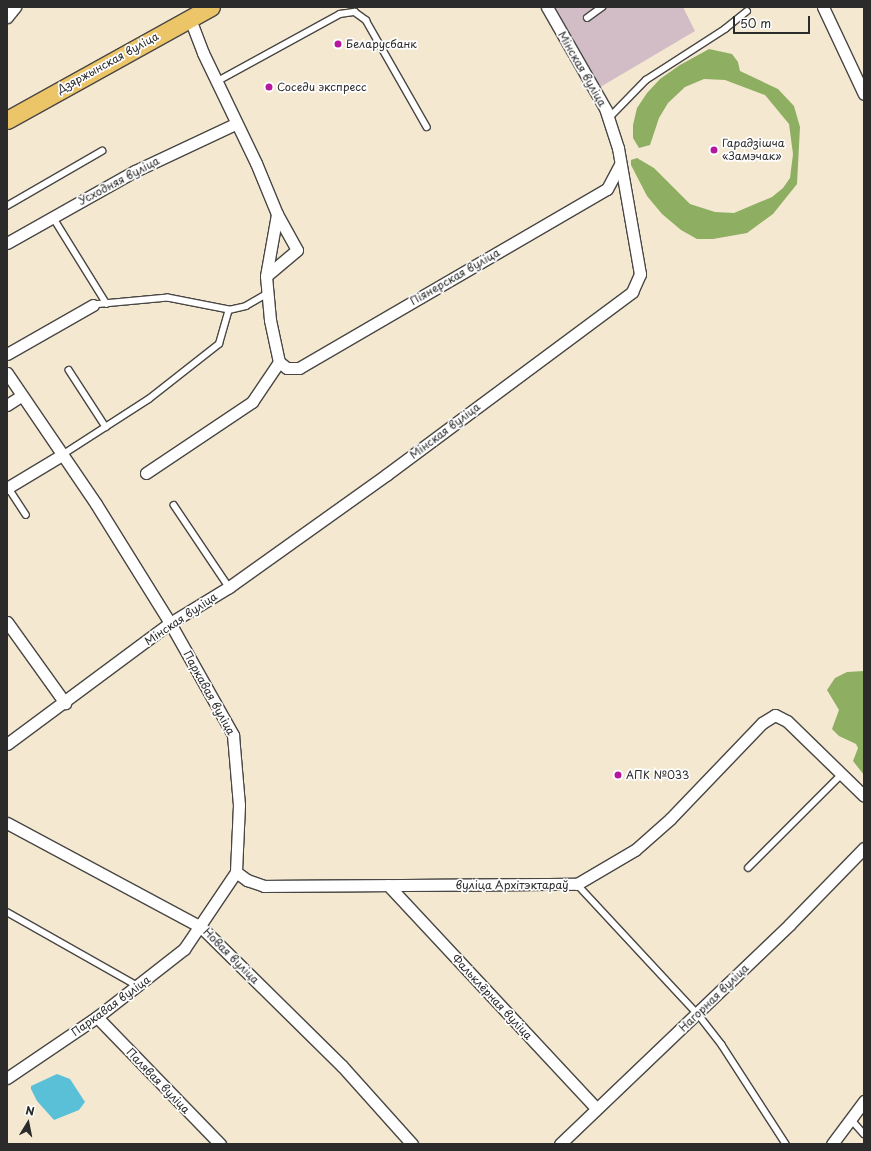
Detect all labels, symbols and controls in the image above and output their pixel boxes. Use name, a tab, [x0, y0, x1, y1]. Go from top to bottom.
scale bar	[735, 8, 812, 34]
text: 50 m	[740, 14, 771, 32]
street label: Мінская вуліца	[555, 29, 609, 109]
street label: Дзяржынская вуліца	[55, 30, 161, 96]
place label: Беларусбанк	[346, 37, 417, 51]
marker: Беларусбанк	[333, 39, 343, 49]
place label: Соседи экспресс	[277, 80, 368, 94]
marker: Соседи экспресс	[264, 82, 274, 92]
place label: Гарадзішча «Замэчак»	[722, 137, 785, 163]
marker: Гарадзішча «Замэчак»	[709, 145, 719, 155]
street label: Усходняя вуліца	[76, 154, 162, 208]
street label: Піянерская вуліца	[408, 246, 502, 308]
street label: Мінская вуліца	[407, 400, 483, 462]
street label: Мінская вуліца	[142, 590, 220, 648]
street label: Паркавая вуліца	[180, 648, 238, 738]
place label: АПК №033	[626, 768, 690, 782]
marker: АПК №033	[613, 770, 623, 780]
street label: вуліца Архітэктараў	[455, 878, 569, 892]
street label: Новая вуліца	[200, 925, 262, 987]
street label: Фальклёрная вуліца	[449, 952, 535, 1042]
street label: Нагорная вуліца	[676, 961, 752, 1035]
street label: Паркавая вуліца	[69, 973, 153, 1039]
street label: Палявая вуліца	[123, 1046, 193, 1116]
text: N	[24, 1102, 36, 1120]
north arrow	[8, 1103, 48, 1143]

